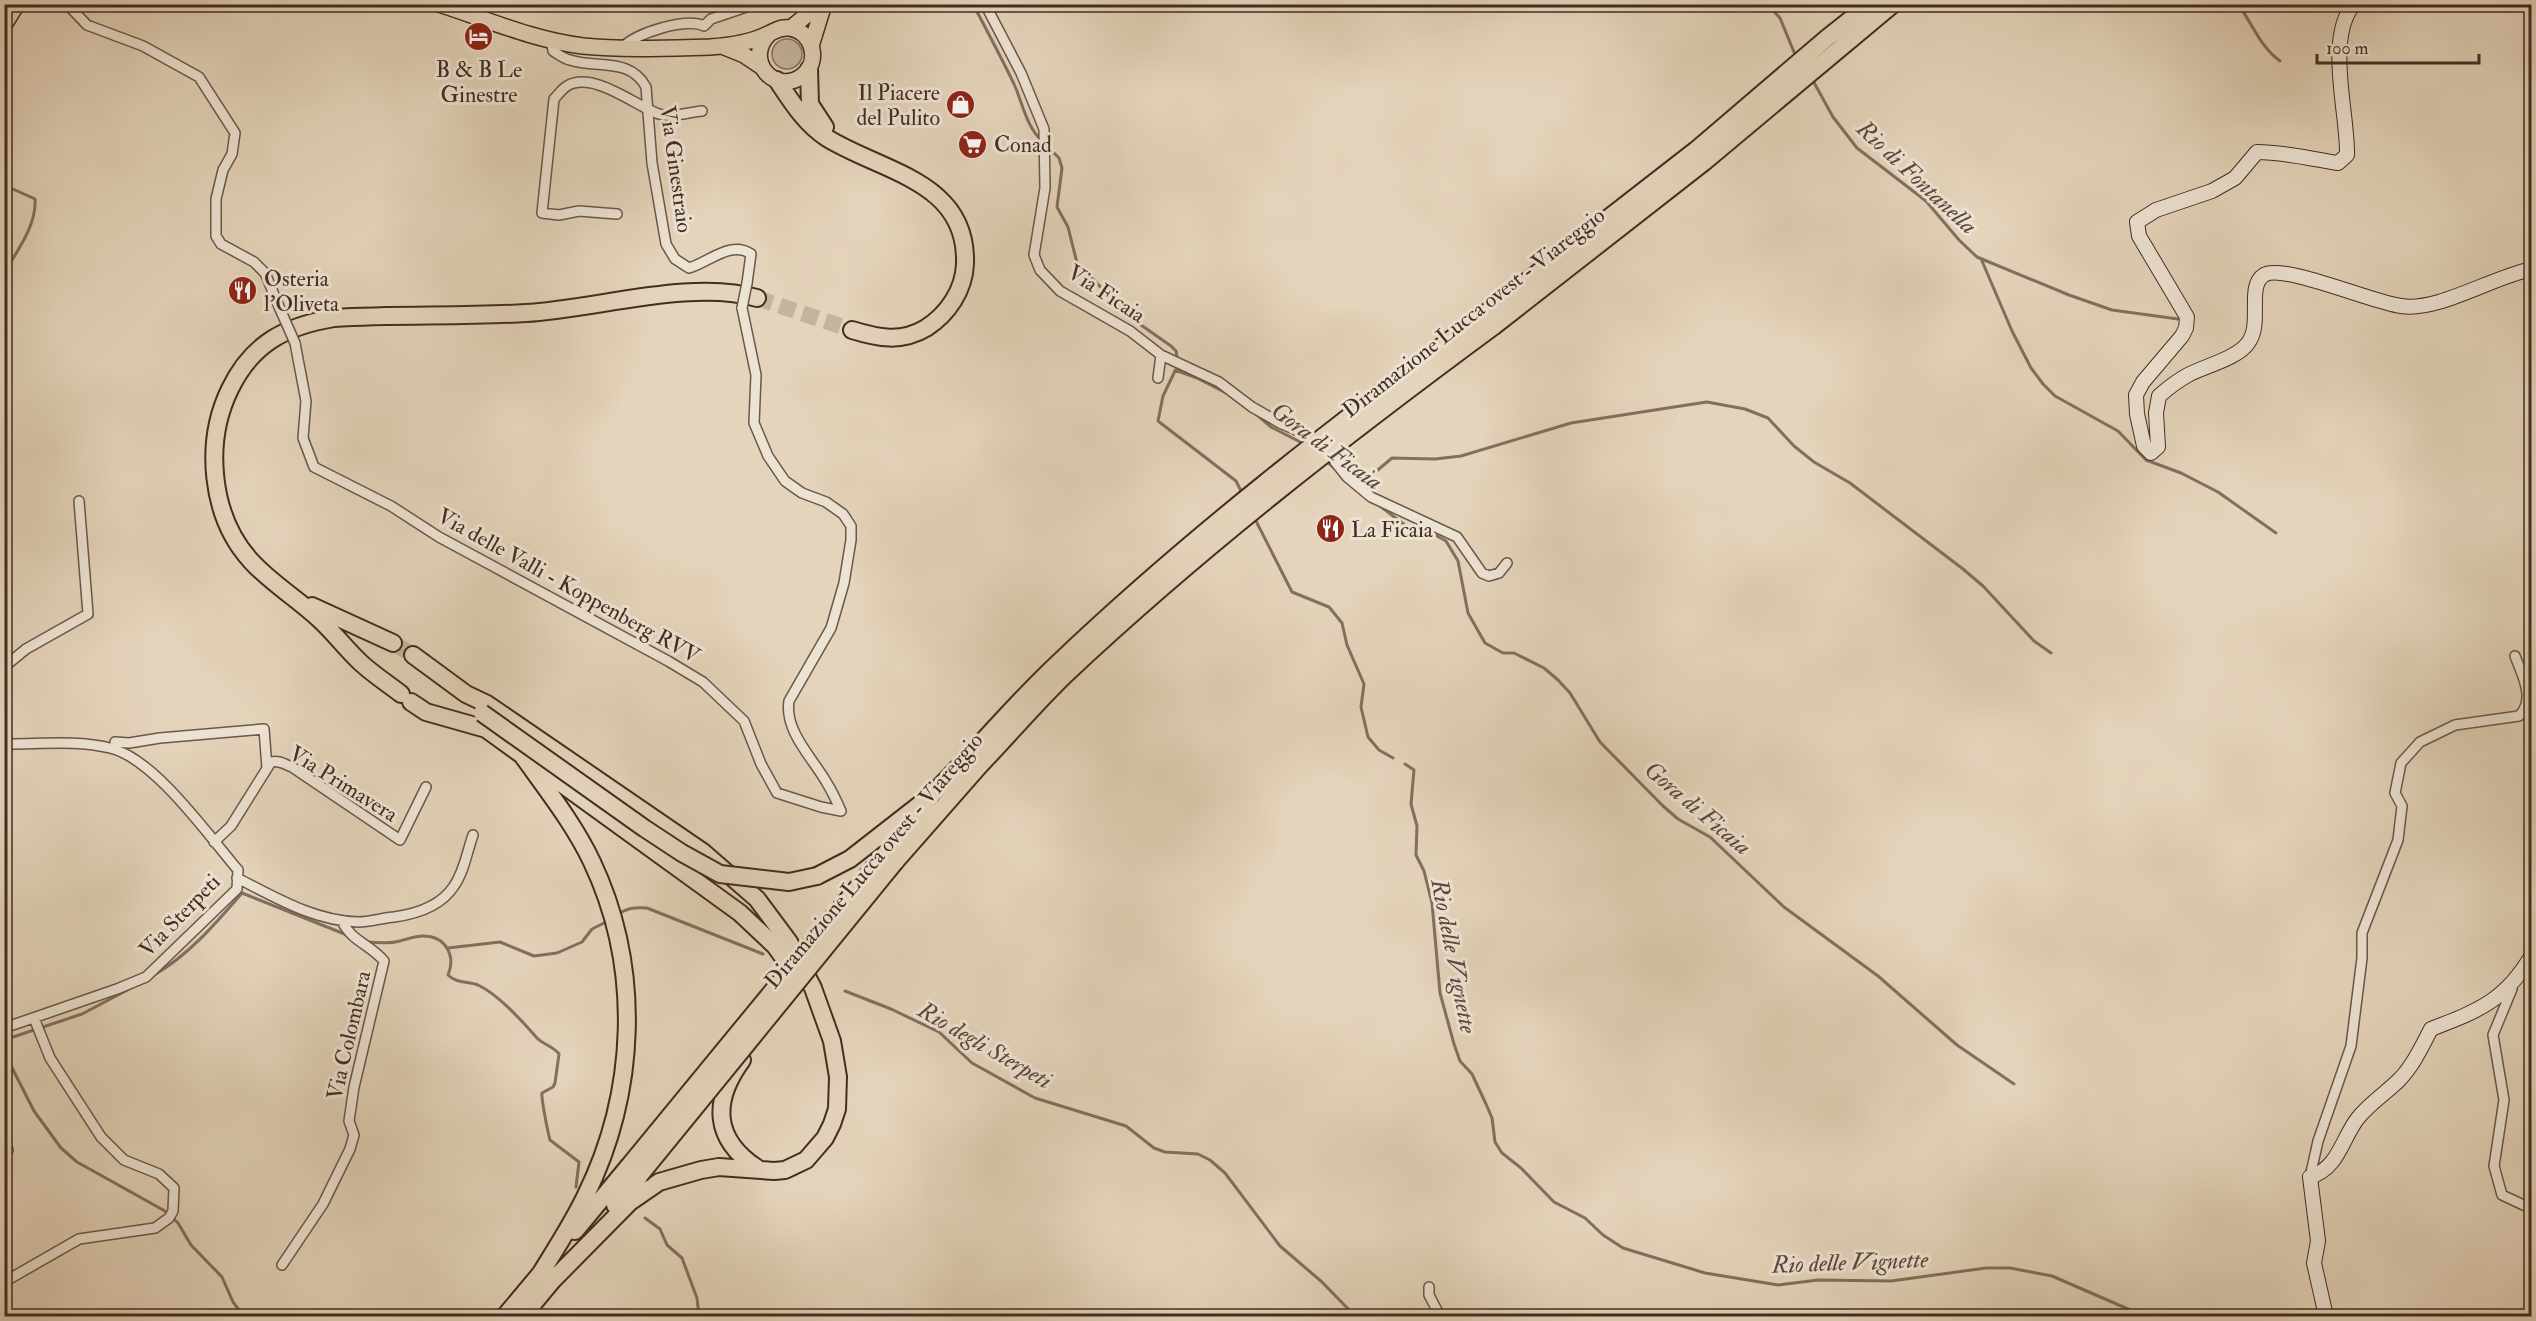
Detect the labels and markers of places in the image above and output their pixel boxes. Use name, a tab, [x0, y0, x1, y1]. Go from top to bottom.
hotel icon: B & B Le Ginestre	[463, 21, 495, 53]
place label: B & B Le Ginestre	[436, 56, 522, 109]
place label: Il Piacere del Pulito	[856, 79, 940, 132]
shop icon: Il Piacere del Pulito	[945, 89, 977, 121]
supermarket icon: Conad	[957, 128, 989, 160]
place label: Conad	[994, 131, 1052, 159]
place label: Osteria l'Oliveta	[264, 265, 340, 318]
restaurant icon: Osteria l'Oliveta	[227, 275, 259, 307]
restaurant icon: La Ficaia	[1314, 513, 1346, 545]
place label: La Ficaia	[1351, 516, 1434, 544]

